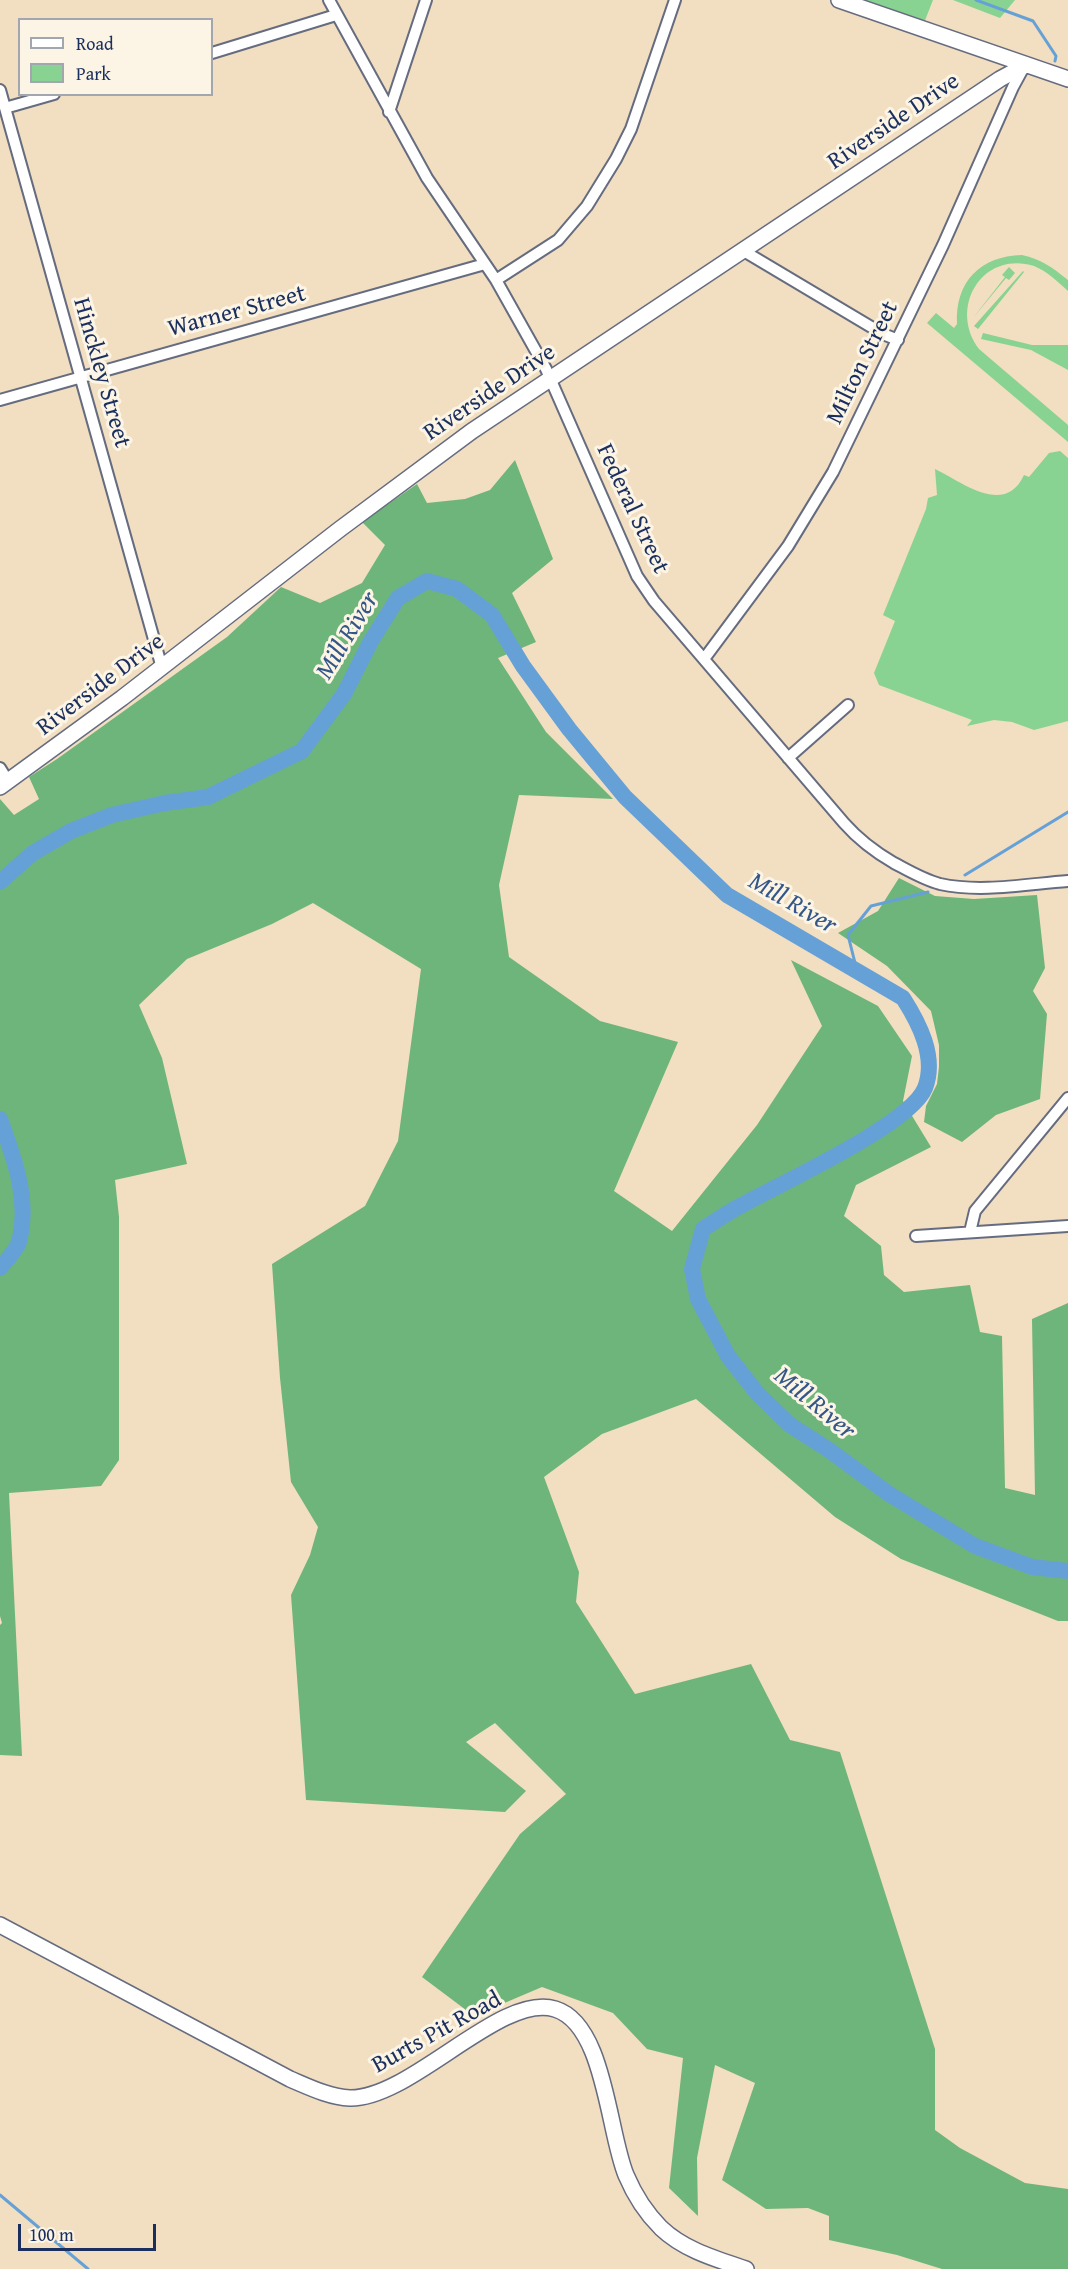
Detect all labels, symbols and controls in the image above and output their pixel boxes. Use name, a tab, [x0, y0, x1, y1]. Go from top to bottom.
legend	[18, 18, 213, 96]
text: Road	[76, 30, 114, 57]
text: Park	[76, 60, 111, 87]
street label: Riverside Drive	[823, 67, 965, 177]
street label: Warner Street	[165, 280, 309, 344]
street label: Hinckley Street	[66, 295, 136, 451]
street label: Milton Street	[821, 297, 905, 429]
street label: Riverside Drive	[419, 338, 561, 448]
street label: Federal Street	[589, 440, 675, 578]
water label: Mill River	[310, 587, 386, 685]
street label: Riverside Drive	[31, 628, 171, 742]
water label: Mill River	[742, 866, 842, 942]
water label: Mill River	[767, 1361, 861, 1447]
street label: Burts Pit Road	[367, 1986, 507, 2080]
scale bar	[21, 2212, 159, 2250]
text: 100 m	[29, 2221, 74, 2248]

